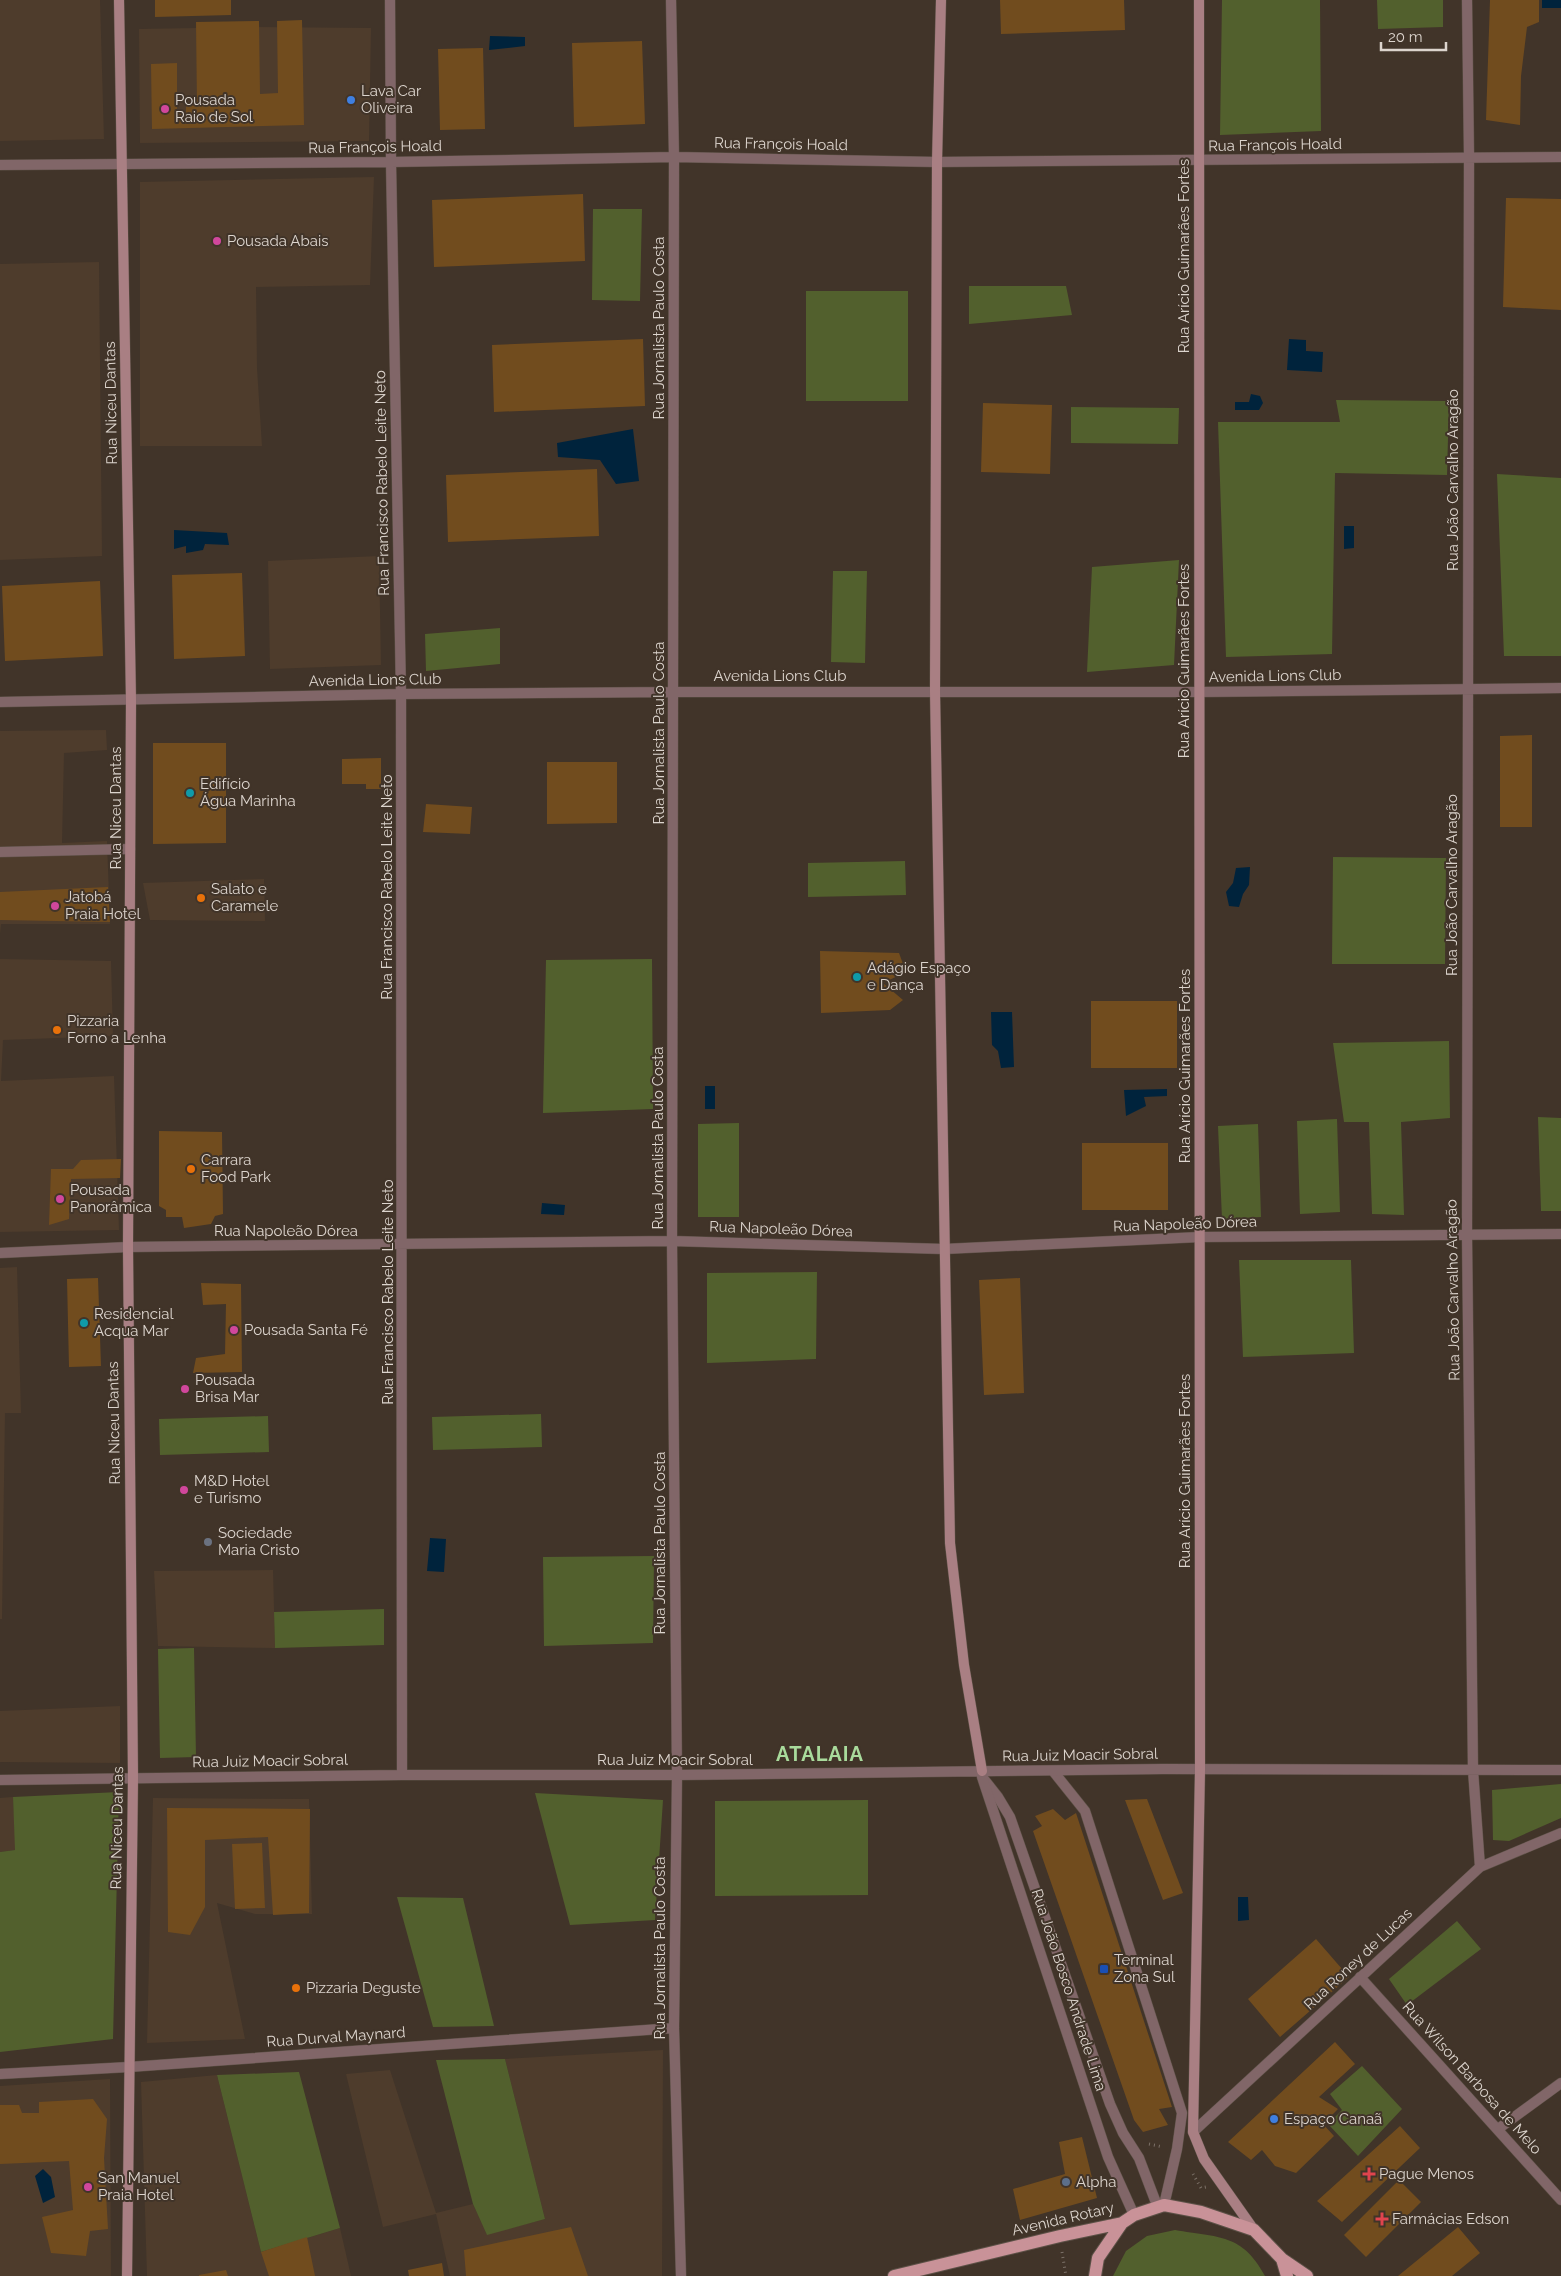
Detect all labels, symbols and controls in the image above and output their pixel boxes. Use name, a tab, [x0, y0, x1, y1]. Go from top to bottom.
scale bar	[1381, 20, 1446, 52]
text: 20 m	[1388, 28, 1423, 46]
place label: Lava Car Oliveira	[361, 82, 422, 117]
place label: Pousada Raio de Sol	[175, 91, 254, 126]
marker: Lava Car Oliveira	[345, 94, 357, 106]
marker: Pousada Raio de Sol	[159, 103, 171, 115]
street label: Rua François Hoald	[714, 134, 848, 154]
street label: Rua François Hoald	[1208, 135, 1342, 155]
street label: Rua François Hoald	[308, 137, 442, 157]
street label: Rua Arício Guimarães Fortes	[1175, 159, 1193, 353]
place label: Pousada Abais	[227, 232, 328, 250]
marker: Pousada Abais	[211, 235, 223, 247]
street label: Rua Jornalista Paulo Costa	[650, 237, 668, 419]
street label: Rua Niceu Dantas	[101, 341, 121, 465]
street label: Rua Francisco Rabelo Leite Neto	[371, 370, 393, 596]
street label: Rua João Carvalho Aragão	[1444, 389, 1462, 571]
street label: Rua Arício Guimarães Fortes	[1175, 564, 1193, 758]
street label: Rua Jornalista Paulo Costa	[650, 642, 668, 824]
street label: Avenida Lions Club	[1208, 666, 1342, 686]
street label: Avenida Lions Club	[714, 667, 846, 685]
street label: Avenida Lions Club	[308, 670, 442, 690]
street label: Rua Niceu Dantas	[107, 746, 125, 870]
street label: Rua Francisco Rabelo Leite Neto	[378, 774, 396, 1000]
place label: Edifício Água Marinha	[200, 775, 296, 810]
marker: Edifício Água Marinha	[184, 787, 196, 799]
street label: Rua João Carvalho Aragão	[1443, 794, 1461, 976]
place label: Salato e Caramele	[211, 880, 279, 915]
place label: Jatobá Praia Hotel	[65, 888, 141, 923]
marker: Salato e Caramele	[195, 892, 207, 904]
marker: Jatobá Praia Hotel	[49, 900, 61, 912]
place label: Adágio Espaço e Dança	[867, 959, 971, 994]
street label: Rua Arício Guimarães Fortes	[1176, 969, 1194, 1163]
marker: Adágio Espaço e Dança	[851, 971, 863, 983]
place label: Pizzaria Forno a Lenha	[67, 1012, 166, 1047]
marker: Pizzaria Forno a Lenha	[51, 1024, 63, 1036]
street label: Rua Jornalista Paulo Costa	[649, 1047, 667, 1229]
place label: Carrara Food Park	[201, 1151, 271, 1186]
marker: Carrara Food Park	[185, 1163, 197, 1175]
street label: Rua Francisco Rabelo Leite Neto	[379, 1179, 397, 1405]
place label: Pousada Panorâmica	[70, 1181, 152, 1216]
marker: Pousada Panorâmica	[54, 1193, 66, 1205]
street label: Rua João Carvalho Aragão	[1442, 1199, 1464, 1381]
street label: Rua Napoleão Dórea	[1113, 1212, 1257, 1236]
street label: Rua Napoleão Dórea	[709, 1217, 853, 1241]
street label: Rua Napoleão Dórea	[214, 1222, 358, 1240]
place label: Residencial Acqua Mar	[94, 1305, 174, 1340]
marker: Residencial Acqua Mar	[78, 1317, 90, 1329]
place label: Pousada Santa Fé	[244, 1321, 368, 1339]
marker: Pousada Santa Fé	[228, 1324, 240, 1336]
street label: Rua Niceu Dantas	[104, 1361, 124, 1485]
place label: Pousada Brisa Mar	[195, 1371, 260, 1406]
street label: Rua Arício Guimarães Fortes	[1176, 1374, 1194, 1568]
marker: Pousada Brisa Mar	[179, 1383, 191, 1395]
street label: Rua Jornalista Paulo Costa	[651, 1452, 669, 1634]
place label: M&D Hotel e Turismo	[194, 1472, 270, 1507]
marker: M&D Hotel e Turismo	[178, 1484, 190, 1496]
place label: Sociedade Maria Cristo	[218, 1524, 300, 1559]
marker: Sociedade Maria Cristo	[202, 1536, 214, 1548]
district label: ATALAIA	[776, 1742, 864, 1766]
street label: Rua Juiz Moacir Sobral	[1002, 1745, 1159, 1765]
street label: Rua Juiz Moacir Sobral	[192, 1751, 349, 1771]
street label: Rua Juiz Moacir Sobral	[597, 1751, 754, 1769]
street label: Rua Niceu Dantas	[107, 1766, 127, 1890]
street label: Rua Jornalista Paulo Costa	[651, 1857, 669, 2039]
street label: Rua João Bosco Andrade Lima	[1028, 1887, 1110, 2093]
street label: Rua Roney de Lucas	[1300, 1904, 1416, 2014]
place label: Terminal Zona Sul	[1114, 1951, 1176, 1986]
marker: Terminal Zona Sul	[1098, 1963, 1110, 1975]
place label: Pizzaria Deguste	[306, 1979, 421, 1997]
marker: Pizzaria Deguste	[290, 1982, 302, 1994]
street label: Rua Wilson Barbosa de Melo	[1399, 1998, 1545, 2158]
street label: Rua Durval Maynard	[266, 2023, 406, 2051]
place label: Espaço Canaã	[1284, 2110, 1382, 2128]
marker: Espaço Canaã	[1268, 2113, 1280, 2125]
place label: Pague Menos	[1379, 2165, 1474, 2183]
marker: Pague Menos	[1363, 2168, 1375, 2180]
place label: San Manuel Praia Hotel	[98, 2169, 181, 2204]
place label: Alpha	[1076, 2173, 1116, 2191]
marker: Alpha	[1060, 2176, 1072, 2188]
marker: San Manuel Praia Hotel	[82, 2181, 94, 2193]
street label: Avenida Rotary	[1010, 2198, 1116, 2240]
place label: Farmácias Edson	[1392, 2210, 1509, 2228]
marker: Farmácias Edson	[1376, 2213, 1388, 2225]

